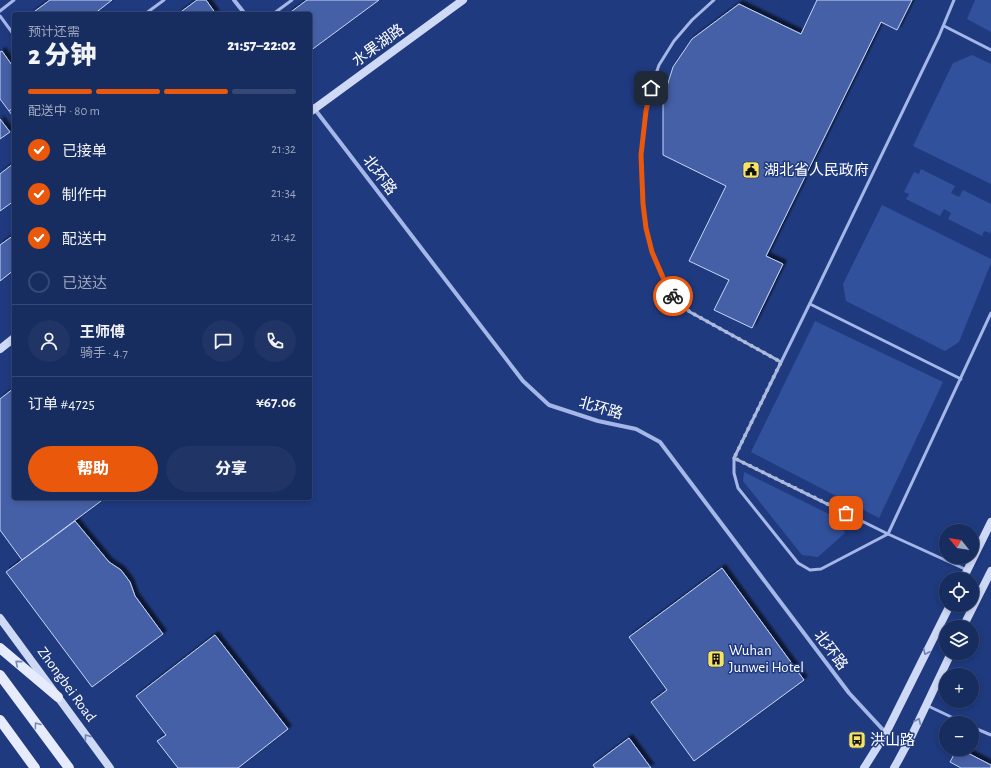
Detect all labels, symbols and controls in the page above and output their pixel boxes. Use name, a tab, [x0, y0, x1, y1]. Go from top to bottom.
street label: 水果湖路	[349, 21, 407, 69]
text: 预计还需	[28, 26, 80, 39]
text: 21:57–22:02	[227, 38, 296, 53]
text: 2 分钟	[28, 43, 96, 69]
pin	[634, 71, 668, 105]
icon: home	[640, 77, 662, 99]
text: 配送中 · 80 m	[28, 105, 100, 118]
icon: check	[28, 139, 50, 161]
text: 21:32	[271, 143, 296, 156]
text: 已接单	[62, 144, 107, 159]
street label: 北环路	[360, 152, 401, 198]
public building icon: 湖北省人民政府	[741, 160, 761, 180]
place label: 湖北省人民政府	[764, 161, 869, 178]
icon: check	[28, 183, 50, 205]
text: 21:34	[271, 187, 296, 200]
text: 制作中	[62, 188, 107, 203]
icon: check	[28, 227, 50, 249]
text: 21:42	[270, 231, 296, 244]
text: 配送中	[62, 232, 107, 247]
text: 已送达	[62, 276, 107, 291]
courier	[653, 276, 693, 316]
icon: bike	[662, 285, 684, 307]
button: person	[28, 320, 70, 362]
button: chat	[202, 320, 244, 362]
button: phone	[254, 320, 296, 362]
text: 王师傅	[80, 325, 125, 340]
text: 骑手 · 4.7	[80, 347, 128, 360]
street label: 北环路	[577, 393, 625, 422]
text: ¥67.06	[256, 395, 296, 410]
text: 订单 #4725	[28, 397, 95, 412]
button: 帮助	[28, 446, 158, 492]
button: 分享	[166, 446, 296, 492]
pin	[829, 496, 863, 530]
icon: bag	[835, 502, 857, 524]
north arrow	[939, 524, 979, 564]
map controls	[939, 524, 979, 756]
button: locate	[939, 572, 979, 612]
button: layers	[939, 620, 979, 660]
street label: 北环路	[811, 627, 852, 673]
place label: Wuhan Junwei Hotel	[729, 643, 804, 675]
street label: Zhongbei Road	[35, 644, 99, 725]
one-way arrow	[923, 648, 931, 656]
building icon: Wuhan Junwei Hotel	[706, 649, 726, 669]
one-way arrow	[16, 661, 23, 668]
button: +	[939, 668, 979, 708]
button: −	[939, 716, 979, 756]
one-way arrow	[913, 718, 921, 725]
one-way arrow	[35, 723, 42, 730]
bus stop icon: 洪山路	[847, 730, 867, 750]
place label: 洪山路	[870, 731, 915, 748]
one-way arrow	[85, 734, 92, 741]

